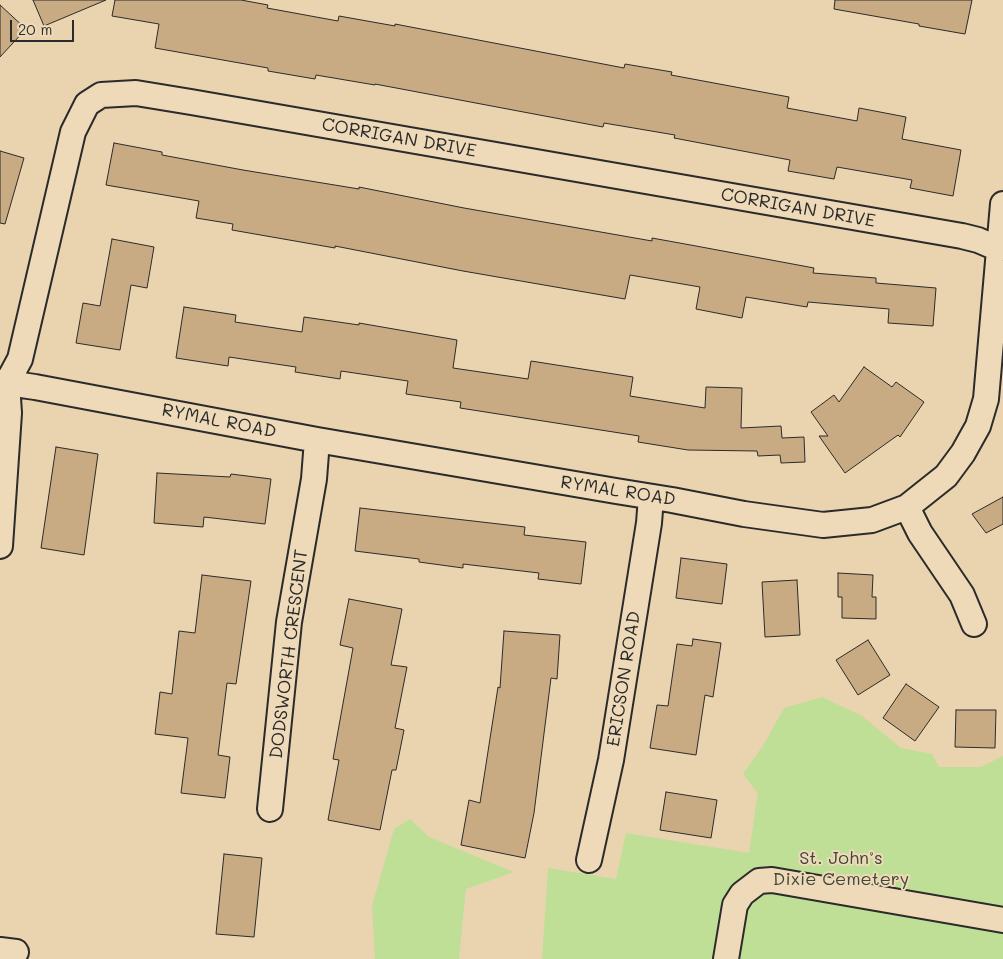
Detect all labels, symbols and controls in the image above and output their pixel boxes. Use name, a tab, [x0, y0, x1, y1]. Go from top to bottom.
scale bar	[12, 10, 76, 42]
text: 20 m	[18, 19, 52, 39]
street label: CORRIGAN DRIVE	[320, 114, 478, 162]
street label: CORRIGAN DRIVE	[719, 184, 877, 232]
street label: RYMAL ROAD	[160, 399, 278, 443]
street label: RYMAL ROAD	[559, 471, 677, 511]
street label: DODSWORTH CRESCENT	[265, 548, 313, 760]
street label: ERICSON ROAD	[603, 610, 645, 748]
park label: St. John’s Dixie Cemetery	[773, 847, 909, 890]

